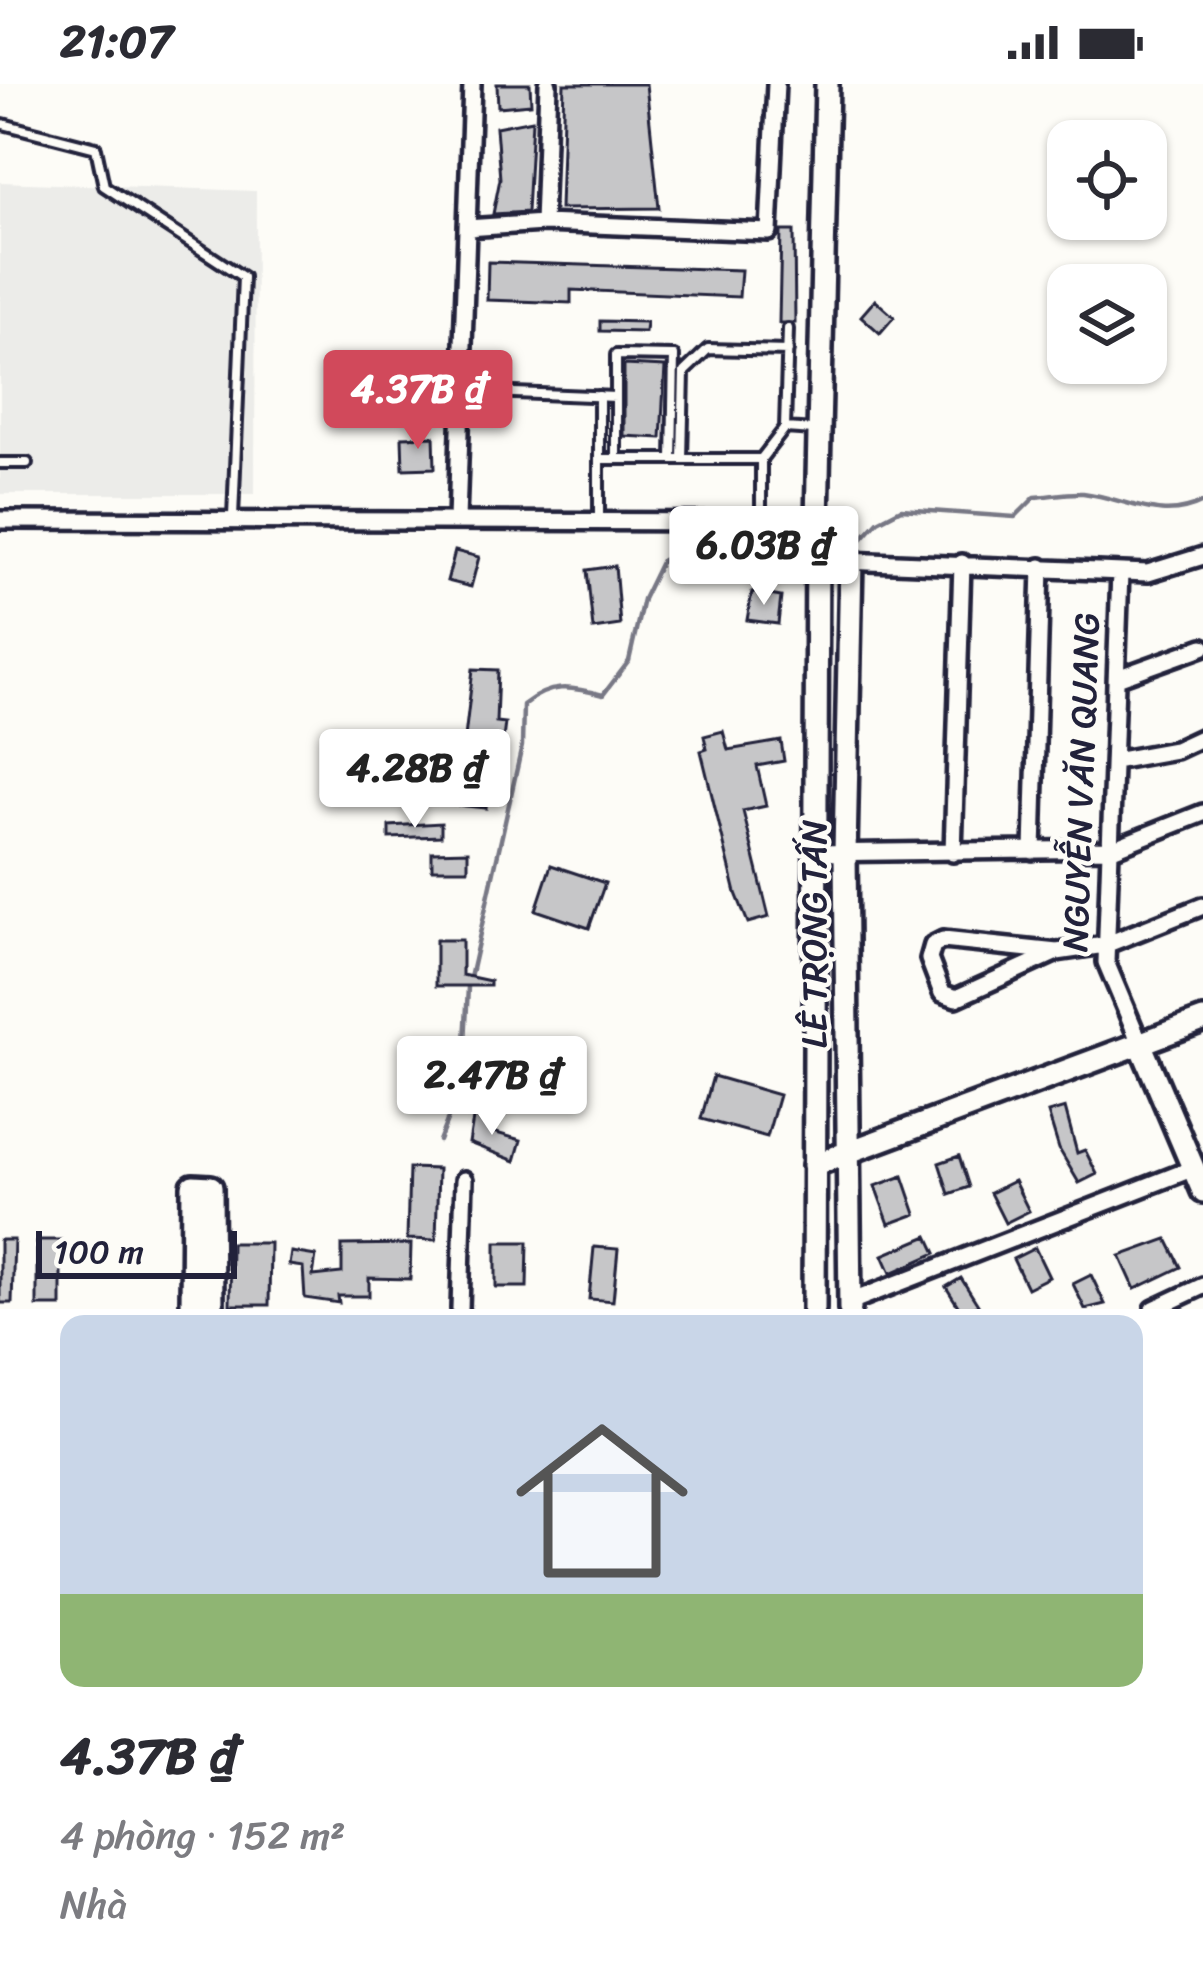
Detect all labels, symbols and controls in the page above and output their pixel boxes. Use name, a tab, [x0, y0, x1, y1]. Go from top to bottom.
text: 21:07	[60, 2, 173, 82]
map controls	[1047, 120, 1167, 384]
button: locate	[1047, 120, 1167, 240]
button: layers	[1047, 264, 1167, 384]
pin: 4.37B ₫	[307, 350, 529, 452]
text: 4.37B ₫	[350, 354, 486, 423]
pin: 6.03B ₫	[653, 506, 875, 608]
text: 6.03B ₫	[696, 510, 832, 579]
street label: NGUYỄN VĂN QUANG	[1043, 611, 1119, 953]
pin: 4.28B ₫	[304, 729, 526, 831]
text: 4.28B ₫	[346, 733, 484, 802]
street label: LÊ TRỌNG TẤN	[782, 820, 846, 1048]
pin: 2.47B ₫	[381, 1036, 603, 1138]
text: 2.47B ₫	[424, 1040, 560, 1109]
text: 100 m	[54, 1223, 144, 1281]
scale bar	[36, 1225, 237, 1278]
icon: home	[494, 1393, 710, 1609]
text: 4.37B ₫	[60, 1711, 237, 1801]
text: 4 phòng · 152 m²	[60, 1801, 345, 1870]
text: Nhà	[60, 1870, 127, 1939]

